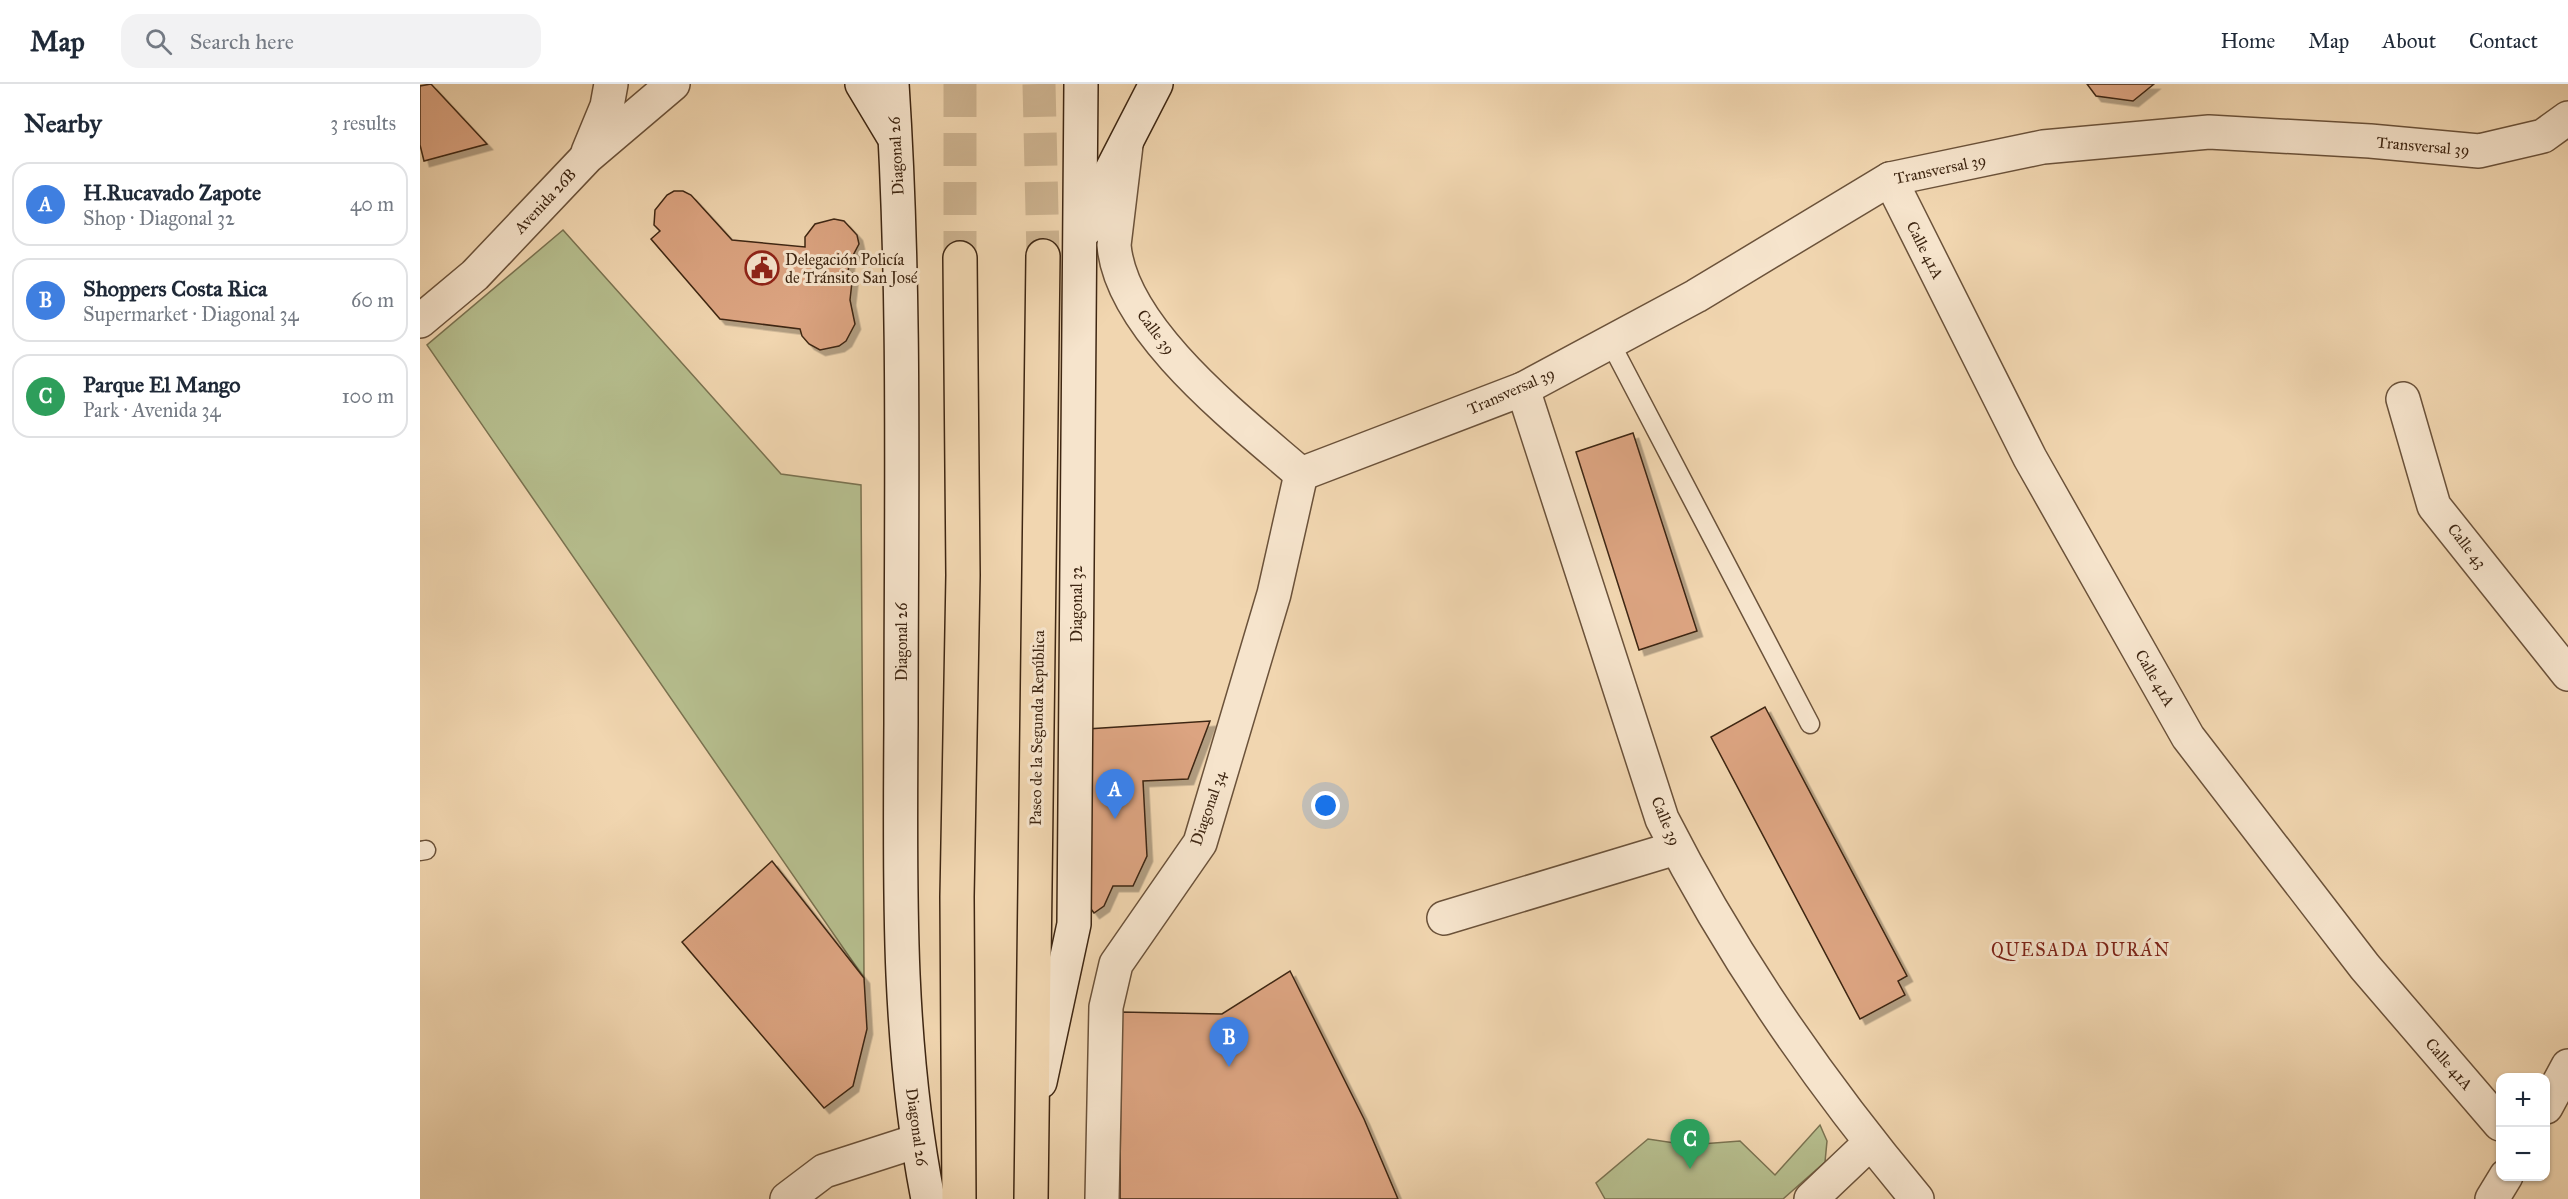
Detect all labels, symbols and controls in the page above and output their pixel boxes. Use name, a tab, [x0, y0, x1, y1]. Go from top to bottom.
search box	[121, 14, 541, 68]
text: Map	[30, 24, 85, 59]
icon: search	[142, 25, 175, 58]
text: Search here	[190, 28, 294, 55]
text: Home	[2220, 28, 2275, 54]
text: Map	[2308, 28, 2349, 54]
text: About	[2382, 28, 2436, 54]
text: Contact	[2469, 28, 2538, 54]
text: Nearby	[24, 107, 102, 139]
text: 3 results	[330, 111, 396, 135]
street label: Diagonal 26	[884, 115, 909, 196]
street label: Transversal 39	[2376, 132, 2470, 160]
street label: Transversal 39	[1892, 150, 1988, 188]
street label: Avenida 26B	[509, 164, 580, 238]
text: H.Rucavado Zapote	[83, 179, 261, 206]
text: A	[39, 192, 52, 216]
text: 40 m	[350, 192, 394, 216]
text: Shop · Diagonal 32	[83, 206, 235, 230]
street label: Calle 41A	[1902, 218, 1948, 282]
public building icon: Delegación Policía de Tránsito San José	[744, 250, 780, 286]
place label: Delegación Policía de Tránsito San José	[785, 250, 918, 288]
text: Shoppers Costa Rica	[83, 275, 267, 302]
text: B	[39, 288, 52, 312]
text: 60 m	[351, 288, 394, 312]
text: Supermarket · Diagonal 34	[83, 302, 299, 326]
street label: Calle 39	[1133, 306, 1179, 358]
street label: Transversal 39	[1464, 363, 1558, 419]
text: Parque El Mango	[83, 371, 241, 398]
text: C	[39, 384, 52, 408]
text: 100 m	[342, 384, 394, 408]
text: Park · Avenida 34	[83, 398, 221, 422]
street label: Calle 43	[2444, 520, 2490, 572]
street label: Diagonal 32	[1067, 565, 1087, 642]
street label: Diagonal 26	[892, 602, 912, 681]
street label: Paseo de la Segunda República	[1026, 630, 1049, 826]
street label: Calle 41A	[2131, 646, 2179, 710]
street label: Diagonal 34	[1186, 767, 1231, 848]
pin: A	[1096, 770, 1134, 819]
your location	[1311, 791, 1340, 820]
street label: Calle 39	[1647, 794, 1685, 848]
district label: QUESADA DURÁN	[1991, 937, 2171, 961]
pin: B	[1210, 1018, 1248, 1067]
street label: Calle 41A	[2421, 1034, 2477, 1094]
map controls	[2496, 1073, 2550, 1181]
button: +	[2496, 1073, 2550, 1127]
street label: Diagonal 26	[901, 1087, 932, 1168]
pin: C	[1670, 1120, 1710, 1169]
button: −	[2496, 1127, 2550, 1181]

